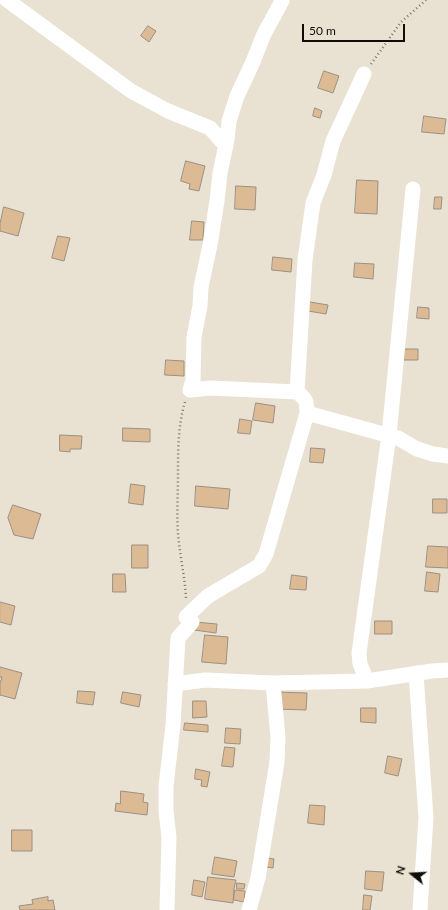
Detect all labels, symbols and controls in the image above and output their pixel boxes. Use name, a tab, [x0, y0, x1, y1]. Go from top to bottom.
scale bar	[304, 16, 407, 42]
text: 50 m	[309, 23, 336, 38]
north arrow	[392, 854, 432, 894]
text: N	[393, 864, 408, 876]

